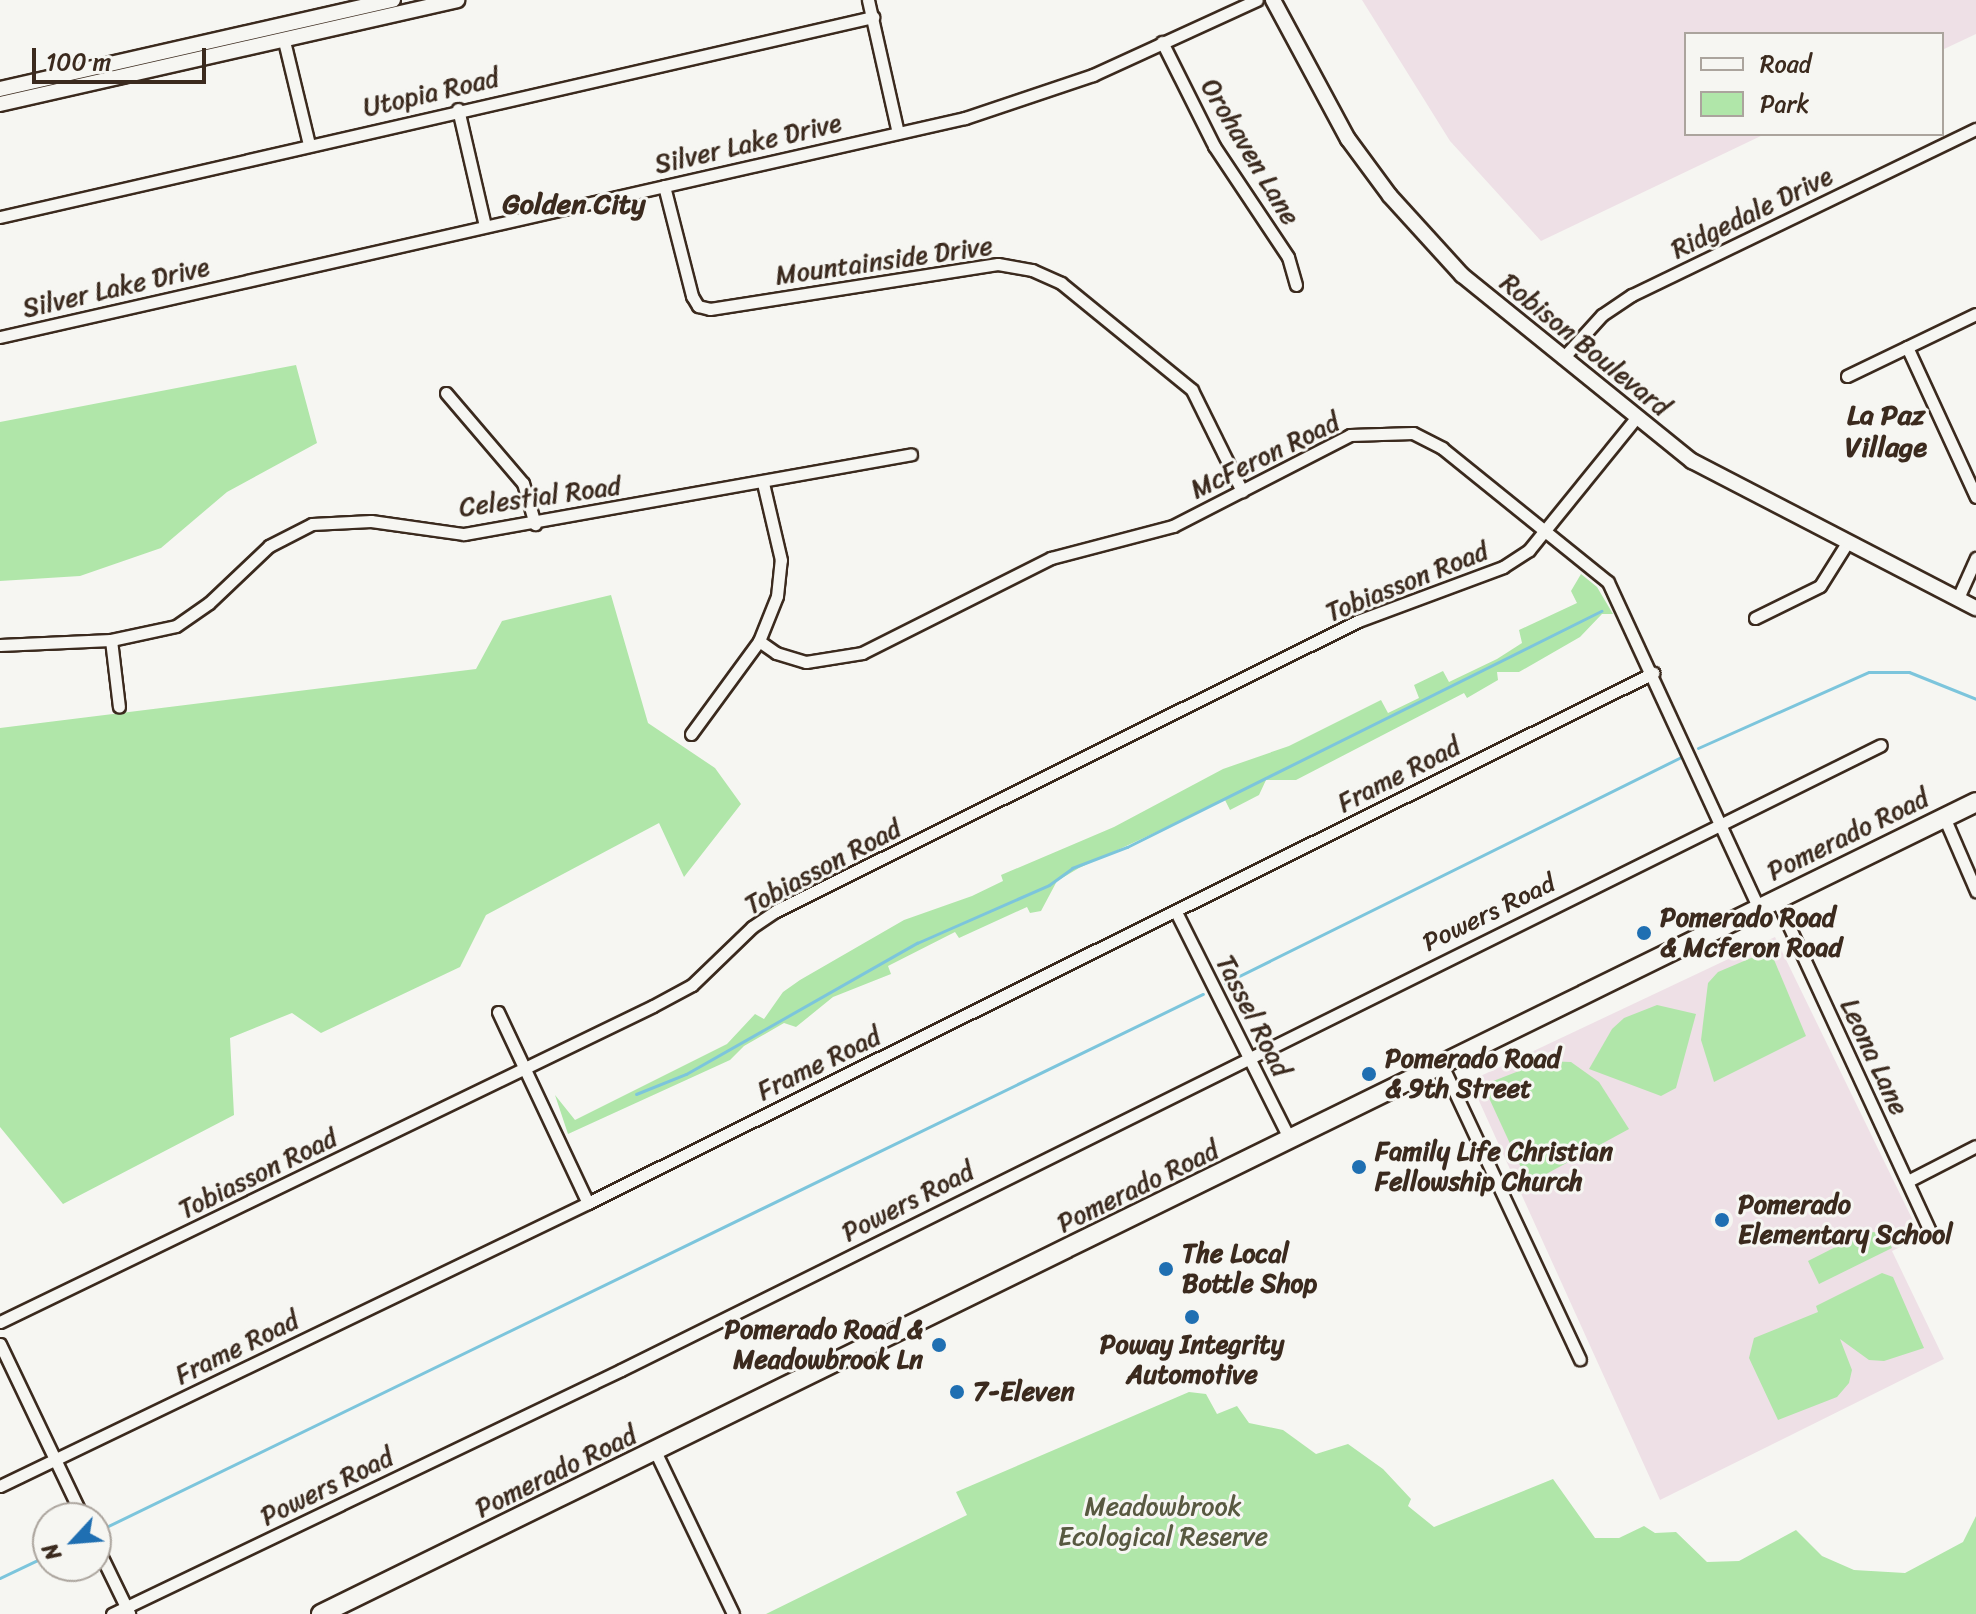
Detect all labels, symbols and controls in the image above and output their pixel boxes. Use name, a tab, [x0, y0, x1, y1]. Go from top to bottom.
scale bar	[36, 32, 210, 82]
legend	[1684, 32, 1944, 136]
text: 100 m	[46, 41, 111, 83]
text: Road	[1760, 43, 1811, 85]
street label: Utopia Road	[360, 62, 502, 124]
street label: Orohaven Lane	[1194, 73, 1306, 231]
text: Park	[1760, 83, 1809, 125]
street label: Silver Lake Drive	[651, 107, 845, 181]
street label: Ridgedale Drive	[1666, 160, 1838, 266]
district label: Golden City	[502, 187, 646, 221]
street label: Mountainside Drive	[773, 230, 995, 292]
street label: Silver Lake Drive	[19, 251, 213, 325]
street label: Robison Boulevard	[1494, 267, 1676, 423]
district label: La Paz Village	[1845, 398, 1927, 464]
street label: McFeron Road	[1185, 406, 1345, 506]
street label: Celestial Road	[457, 470, 623, 524]
street label: Tobiasson Road	[1321, 535, 1493, 629]
street label: Frame Road	[1332, 731, 1466, 819]
street label: Pomerado Road	[1762, 783, 1934, 887]
street label: Tobiasson Road	[740, 813, 906, 921]
street label: Powers Road	[1417, 867, 1561, 959]
place label: Pomerado Road & Mcferon Road	[1660, 902, 1842, 964]
marker: Pomerado Road & Mcferon Road	[1635, 924, 1653, 942]
street label: Tassel Road	[1209, 950, 1297, 1082]
street label: Leona Lane	[1833, 994, 1915, 1120]
street label: Frame Road	[752, 1021, 886, 1107]
place label: Pomerado Road & 9th Street	[1385, 1043, 1560, 1104]
marker: Pomerado Road & 9th Street	[1360, 1065, 1378, 1083]
street label: Tobiasson Road	[174, 1122, 342, 1226]
street label: Pomerado Road	[1052, 1135, 1224, 1239]
place label: Family Life Christian Fellowship Church	[1375, 1136, 1612, 1198]
street label: Powers Road	[837, 1155, 979, 1249]
marker: Family Life Christian Fellowship Church	[1350, 1158, 1368, 1176]
place label: Pomerado Elementary School	[1738, 1189, 1953, 1250]
marker: Pomerado Elementary School	[1713, 1211, 1731, 1229]
place label: The Local Bottle Shop	[1182, 1238, 1318, 1300]
marker: The Local Bottle Shop	[1157, 1260, 1175, 1278]
street label: Frame Road	[170, 1305, 304, 1391]
marker: Poway Integrity Automotive	[1183, 1308, 1201, 1326]
place label: Pomerado Road & Meadowbrook Ln	[724, 1314, 923, 1376]
place label: Poway Integrity Automotive	[1100, 1329, 1284, 1390]
marker: Pomerado Road & Meadowbrook Ln	[930, 1336, 948, 1354]
place label: 7-Eleven	[973, 1376, 1075, 1408]
marker: 7-Eleven	[948, 1383, 966, 1401]
street label: Pomerado Road	[470, 1420, 642, 1524]
street label: Powers Road	[255, 1441, 399, 1533]
park label: Meadowbrook Ecological Reserve	[1057, 1491, 1269, 1552]
north arrow	[32, 1502, 112, 1582]
text: N	[31, 1536, 73, 1567]

